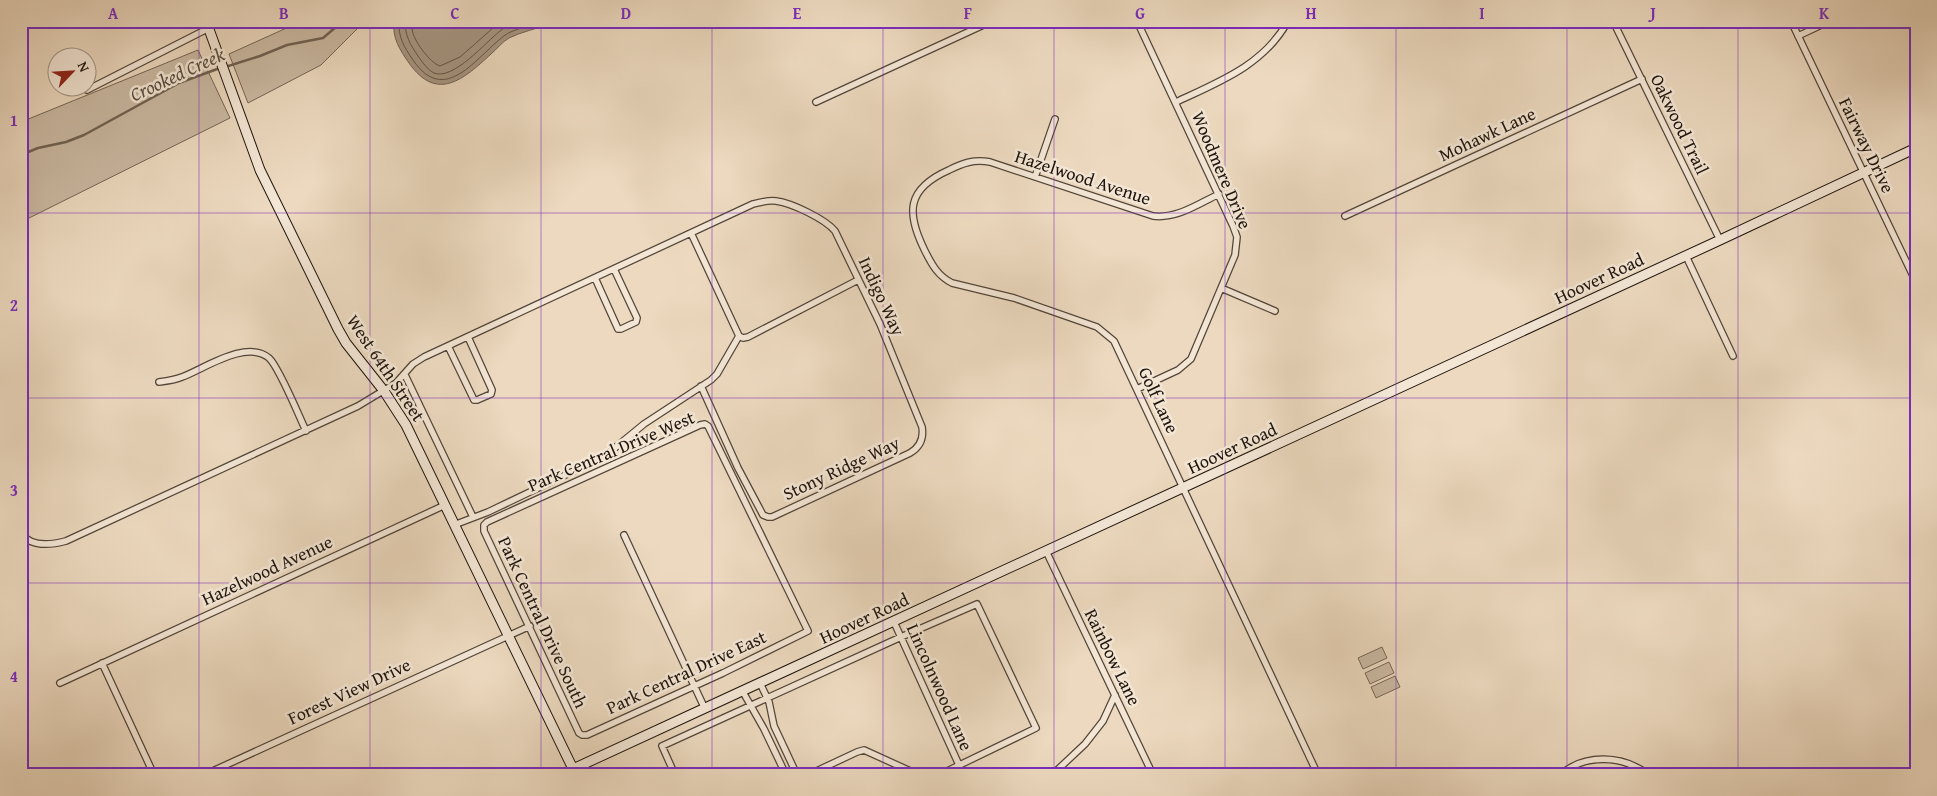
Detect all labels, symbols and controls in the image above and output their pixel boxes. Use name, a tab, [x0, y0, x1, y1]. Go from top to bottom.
text: A	[108, 1, 119, 25]
text: B	[279, 1, 289, 25]
text: C	[450, 1, 460, 25]
text: D	[621, 1, 631, 25]
text: E	[793, 1, 802, 25]
text: F	[964, 1, 972, 25]
text: G	[1135, 1, 1145, 25]
text: H	[1305, 1, 1317, 25]
text: I	[1479, 1, 1485, 25]
text: J	[1647, 1, 1656, 25]
text: K	[1819, 1, 1830, 25]
water label: Crooked Creek	[125, 40, 229, 108]
north arrow	[48, 48, 98, 98]
text: N	[73, 58, 95, 76]
street label: Oakwood Trail	[1644, 69, 1716, 179]
street label: Fairway Drive	[1832, 93, 1902, 197]
street label: Mohawk Lane	[1434, 100, 1540, 168]
street label: Woodmere Drive	[1185, 107, 1259, 233]
text: 1	[10, 108, 18, 132]
street label: Hazelwood Avenue	[1011, 142, 1155, 212]
street label: Hoover Road	[1550, 245, 1649, 311]
street label: Indigo Way	[852, 252, 912, 340]
text: 2	[10, 293, 18, 317]
street label: West 64th Street	[340, 309, 432, 427]
street label: Golf Lane	[1132, 362, 1186, 438]
street label: Park Central Drive West	[523, 403, 699, 498]
street label: Hoover Road	[1183, 415, 1282, 481]
street label: Stony Ridge Way	[778, 429, 904, 507]
text: 3	[10, 478, 18, 502]
street label: Hazelwood Avenue	[197, 528, 337, 612]
street label: Park Central Drive South	[491, 532, 595, 712]
street label: Hoover Road	[815, 585, 914, 651]
street label: Rainbow Lane	[1078, 604, 1148, 710]
street label: Lincolnwood Lane	[900, 619, 980, 755]
street label: Park Central Drive East	[602, 623, 771, 721]
street label: Forest View Drive	[283, 651, 415, 731]
text: 4	[10, 664, 18, 688]

